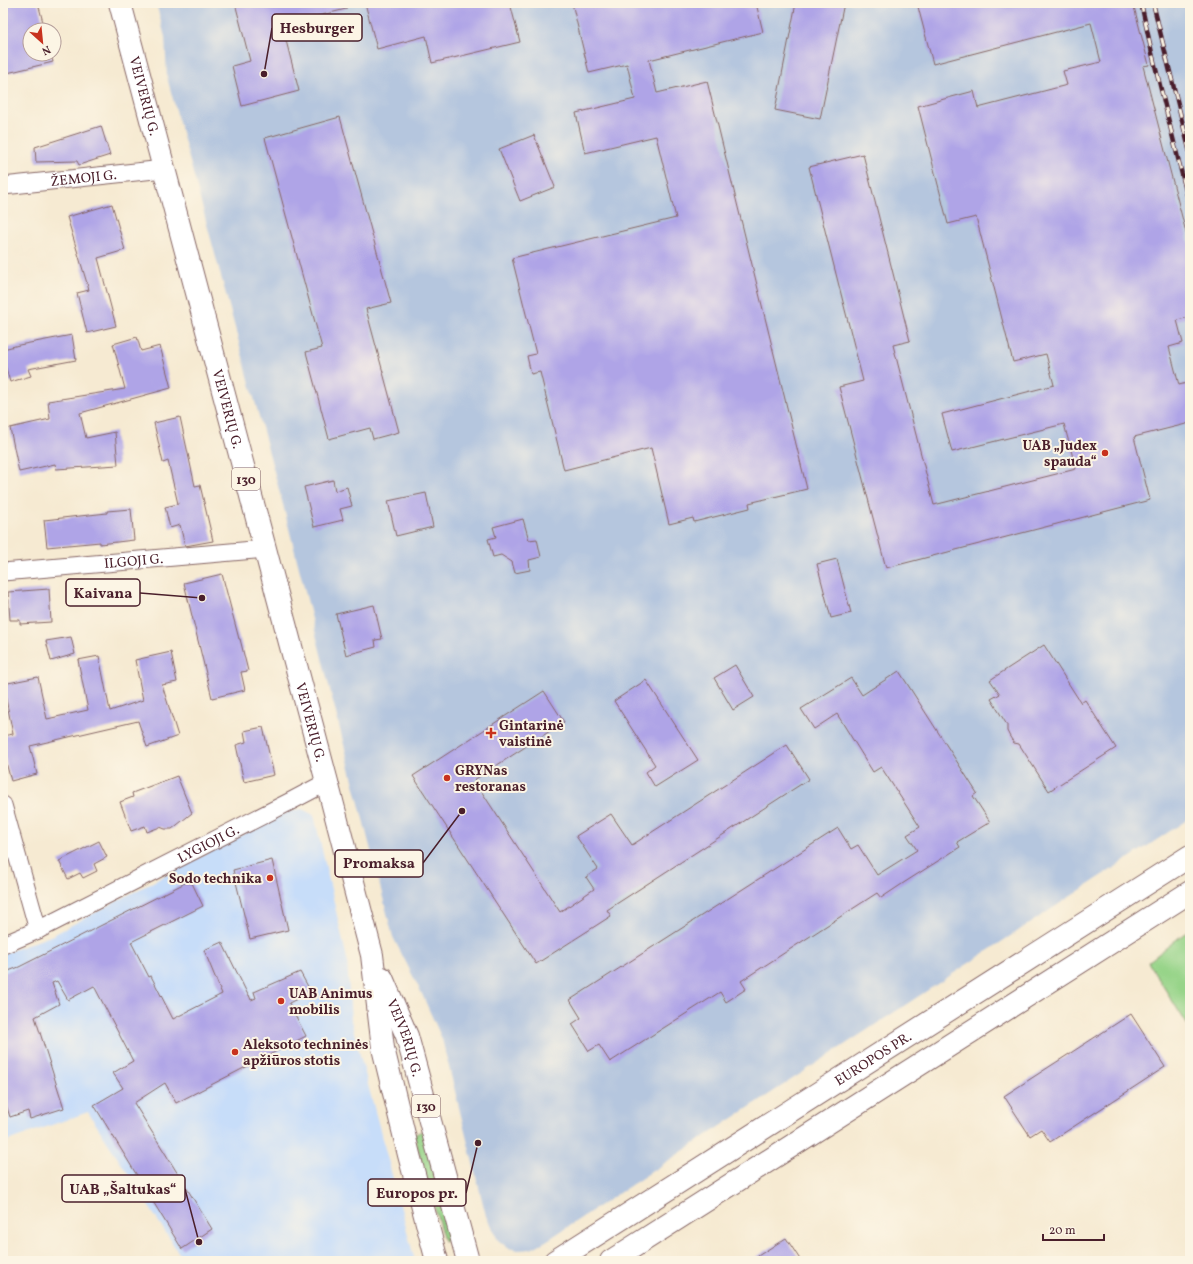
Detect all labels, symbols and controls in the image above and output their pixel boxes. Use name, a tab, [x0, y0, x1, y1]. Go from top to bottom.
callout: Hesburger	[272, 14, 362, 41]
text: Hesburger	[280, 19, 354, 40]
north arrow	[22, 22, 62, 62]
text: N	[39, 41, 53, 58]
street label: VEIVERIŲ G.	[124, 54, 163, 138]
street label: ŽEMOJI G.	[50, 166, 118, 192]
street label: VEIVERIŲ G.	[207, 368, 246, 451]
place label: UAB „Judex spauda“	[1022, 437, 1097, 472]
marker: UAB „Judex spauda“	[1100, 448, 1110, 458]
road number: 130	[232, 468, 260, 490]
street label: ILGOJI G.	[103, 550, 164, 574]
callout: Kaivana	[66, 579, 140, 606]
text: Kaivana	[74, 584, 132, 605]
street label: VEIVERIŲ G.	[290, 681, 329, 764]
place label: Gintarinė vaistinė	[499, 717, 564, 752]
marker: Gintarinė vaistinė	[486, 728, 496, 738]
place label: GRYNas restoranas	[455, 762, 526, 797]
marker: GRYNas restoranas	[442, 773, 452, 783]
street label: LYGIOJI G.	[175, 821, 243, 868]
callout: Promaksa	[335, 850, 423, 877]
text: Promaksa	[343, 854, 415, 875]
place label: Sodo technika	[169, 870, 262, 889]
marker: Sodo technika	[265, 873, 275, 883]
place label: UAB Animus mobilis	[289, 985, 373, 1020]
marker: UAB Animus mobilis	[276, 996, 286, 1006]
street label: VEIVERIŲ G.	[381, 996, 426, 1079]
street label: EUROPOS PR.	[832, 1028, 916, 1091]
place label: Aleksoto techninės apžiūros stotis	[243, 1036, 368, 1071]
marker: Aleksoto techninės apžiūros stotis	[230, 1047, 240, 1057]
road number: 130	[412, 1095, 440, 1117]
callout: UAB „Šaltukas“	[62, 1175, 185, 1202]
callout: Europos pr.	[368, 1179, 466, 1206]
text: UAB „Šaltukas“	[69, 1180, 177, 1201]
text: Europos pr.	[376, 1184, 458, 1205]
scale bar	[1043, 1216, 1104, 1242]
text: 20 m	[1049, 1223, 1076, 1239]

